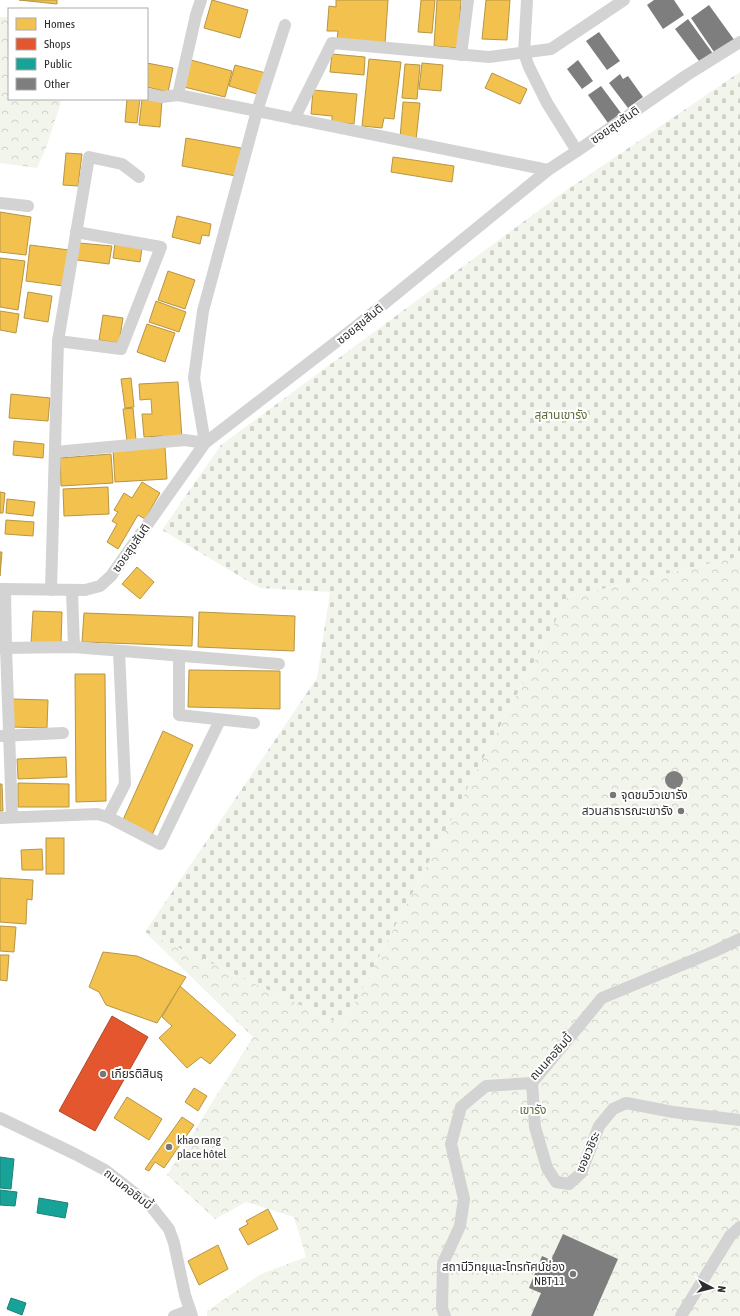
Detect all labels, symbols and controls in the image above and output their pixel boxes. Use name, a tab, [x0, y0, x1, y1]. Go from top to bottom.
legend	[8, 8, 148, 100]
text: Homes	[44, 17, 75, 31]
text: Shops	[44, 37, 70, 51]
text: Public	[44, 57, 72, 71]
text: Other	[44, 77, 70, 91]
street label: ซอยสุขสันติ	[588, 103, 642, 147]
street label: ซอยสุขสันติ	[334, 301, 386, 347]
park label: สุสานเขารัง	[534, 408, 588, 422]
street label: ซอยสุขสันติ	[109, 521, 153, 575]
place label: จุดชมวิวเขารัง	[621, 788, 688, 802]
marker: จุดชมวิวเขารัง	[608, 790, 618, 800]
place label: สวนสาธารณะเขารัง	[582, 804, 673, 818]
marker: สวนสาธารณะเขารัง	[676, 806, 686, 816]
street label: ถนนคอซิมบี้	[525, 1030, 575, 1083]
place label: เกียรติสินธุ	[111, 1067, 163, 1081]
marker: เกียรติสินธุ	[98, 1069, 108, 1079]
park label: เขารัง	[519, 1103, 547, 1117]
street label: ซอยวชิระ	[573, 1129, 603, 1175]
place label: khao rang place hôtel	[177, 1133, 227, 1161]
marker: khao rang place hôtel	[164, 1142, 174, 1152]
street label: ถนนคอซิมบี้	[101, 1164, 156, 1212]
place label: สถานีวิทยุและโทรทัศน์ช่อง NBT 11	[442, 1260, 565, 1288]
north arrow	[692, 1268, 732, 1308]
marker: สถานีวิทยุและโทรทัศน์ช่อง NBT 11	[568, 1269, 578, 1279]
text: N	[716, 1285, 728, 1293]

